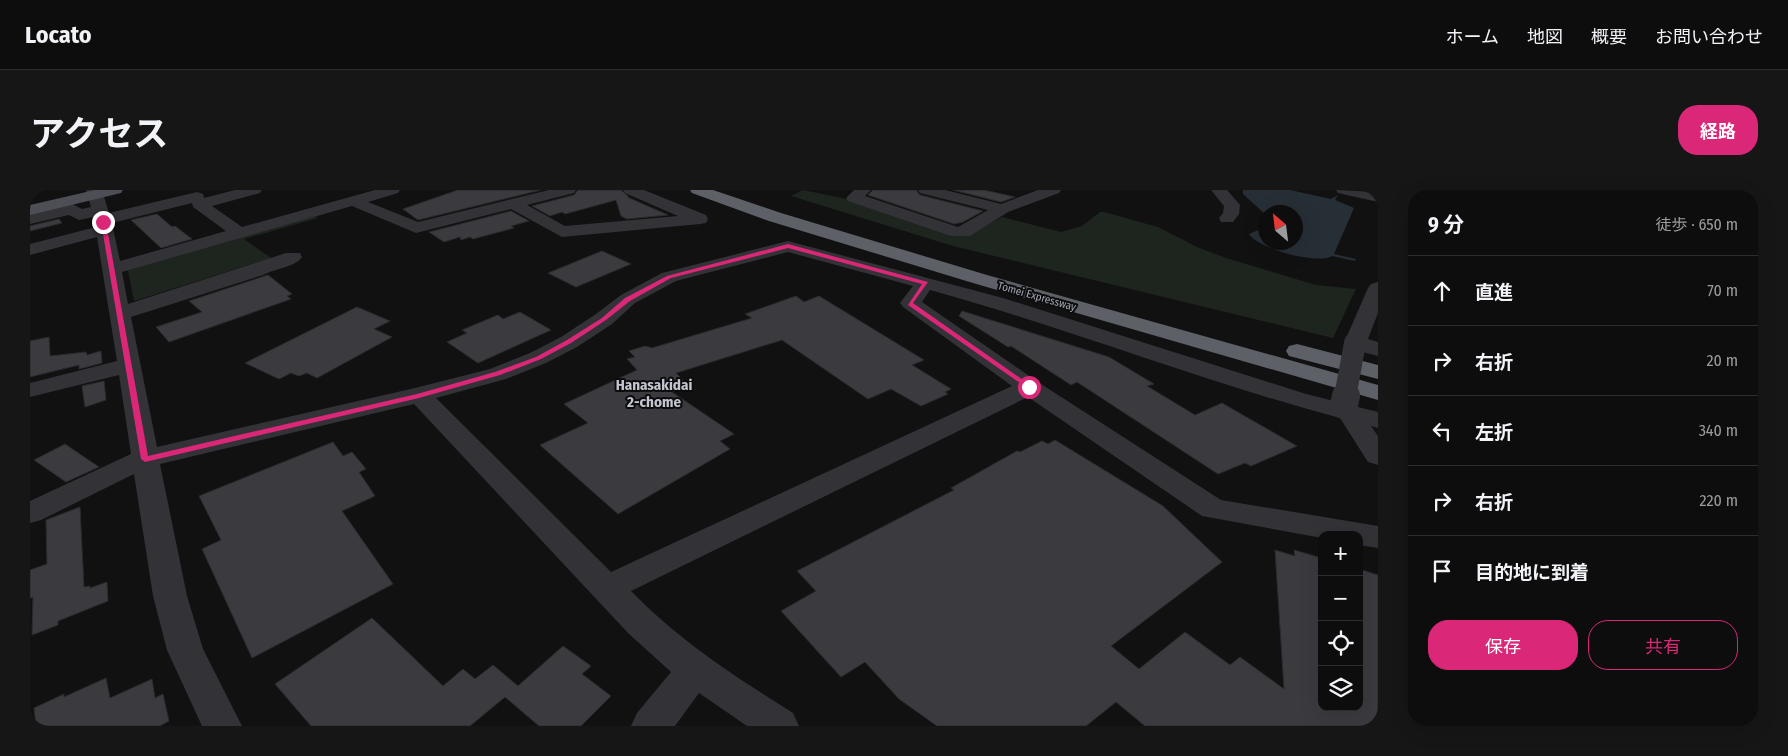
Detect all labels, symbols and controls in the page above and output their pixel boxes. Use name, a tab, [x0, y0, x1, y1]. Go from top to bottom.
text: Locato	[25, 21, 91, 49]
text: ホーム	[1446, 26, 1499, 48]
text: 地図	[1527, 26, 1563, 48]
text: 概要	[1591, 26, 1627, 48]
text: お問い合わせ	[1655, 26, 1763, 48]
button: 経路	[1678, 105, 1758, 155]
text: アクセス	[30, 113, 168, 155]
north arrow	[1258, 205, 1303, 250]
route end	[92, 211, 115, 234]
text: 9 分	[1428, 212, 1464, 238]
text: 徒歩 · 650 m	[1655, 215, 1738, 234]
icon: ahead	[1428, 277, 1456, 305]
street label: Tomei Expressway	[996, 279, 1078, 314]
text: 直進	[1475, 281, 1513, 304]
text: 70 m	[1707, 281, 1738, 300]
icon: right	[1428, 347, 1456, 375]
text: 右折	[1475, 351, 1513, 374]
text: 20 m	[1707, 351, 1738, 370]
district label: Hanasakidai 2-chome	[616, 376, 692, 411]
route start	[1018, 376, 1041, 399]
icon: left	[1428, 417, 1456, 445]
text: 左折	[1475, 421, 1513, 444]
text: 340 m	[1699, 421, 1738, 440]
icon: right	[1428, 487, 1456, 515]
text: 右折	[1475, 491, 1513, 514]
text: 220 m	[1699, 491, 1738, 510]
map controls	[1318, 531, 1363, 711]
button: +	[1318, 531, 1363, 576]
icon: arrive	[1428, 557, 1456, 585]
text: 目的地に到着	[1475, 561, 1589, 584]
button: −	[1318, 576, 1363, 621]
button: 保存	[1428, 620, 1578, 670]
button: 共有	[1588, 620, 1738, 670]
button: locate	[1318, 621, 1363, 666]
button: layers	[1318, 666, 1363, 711]

